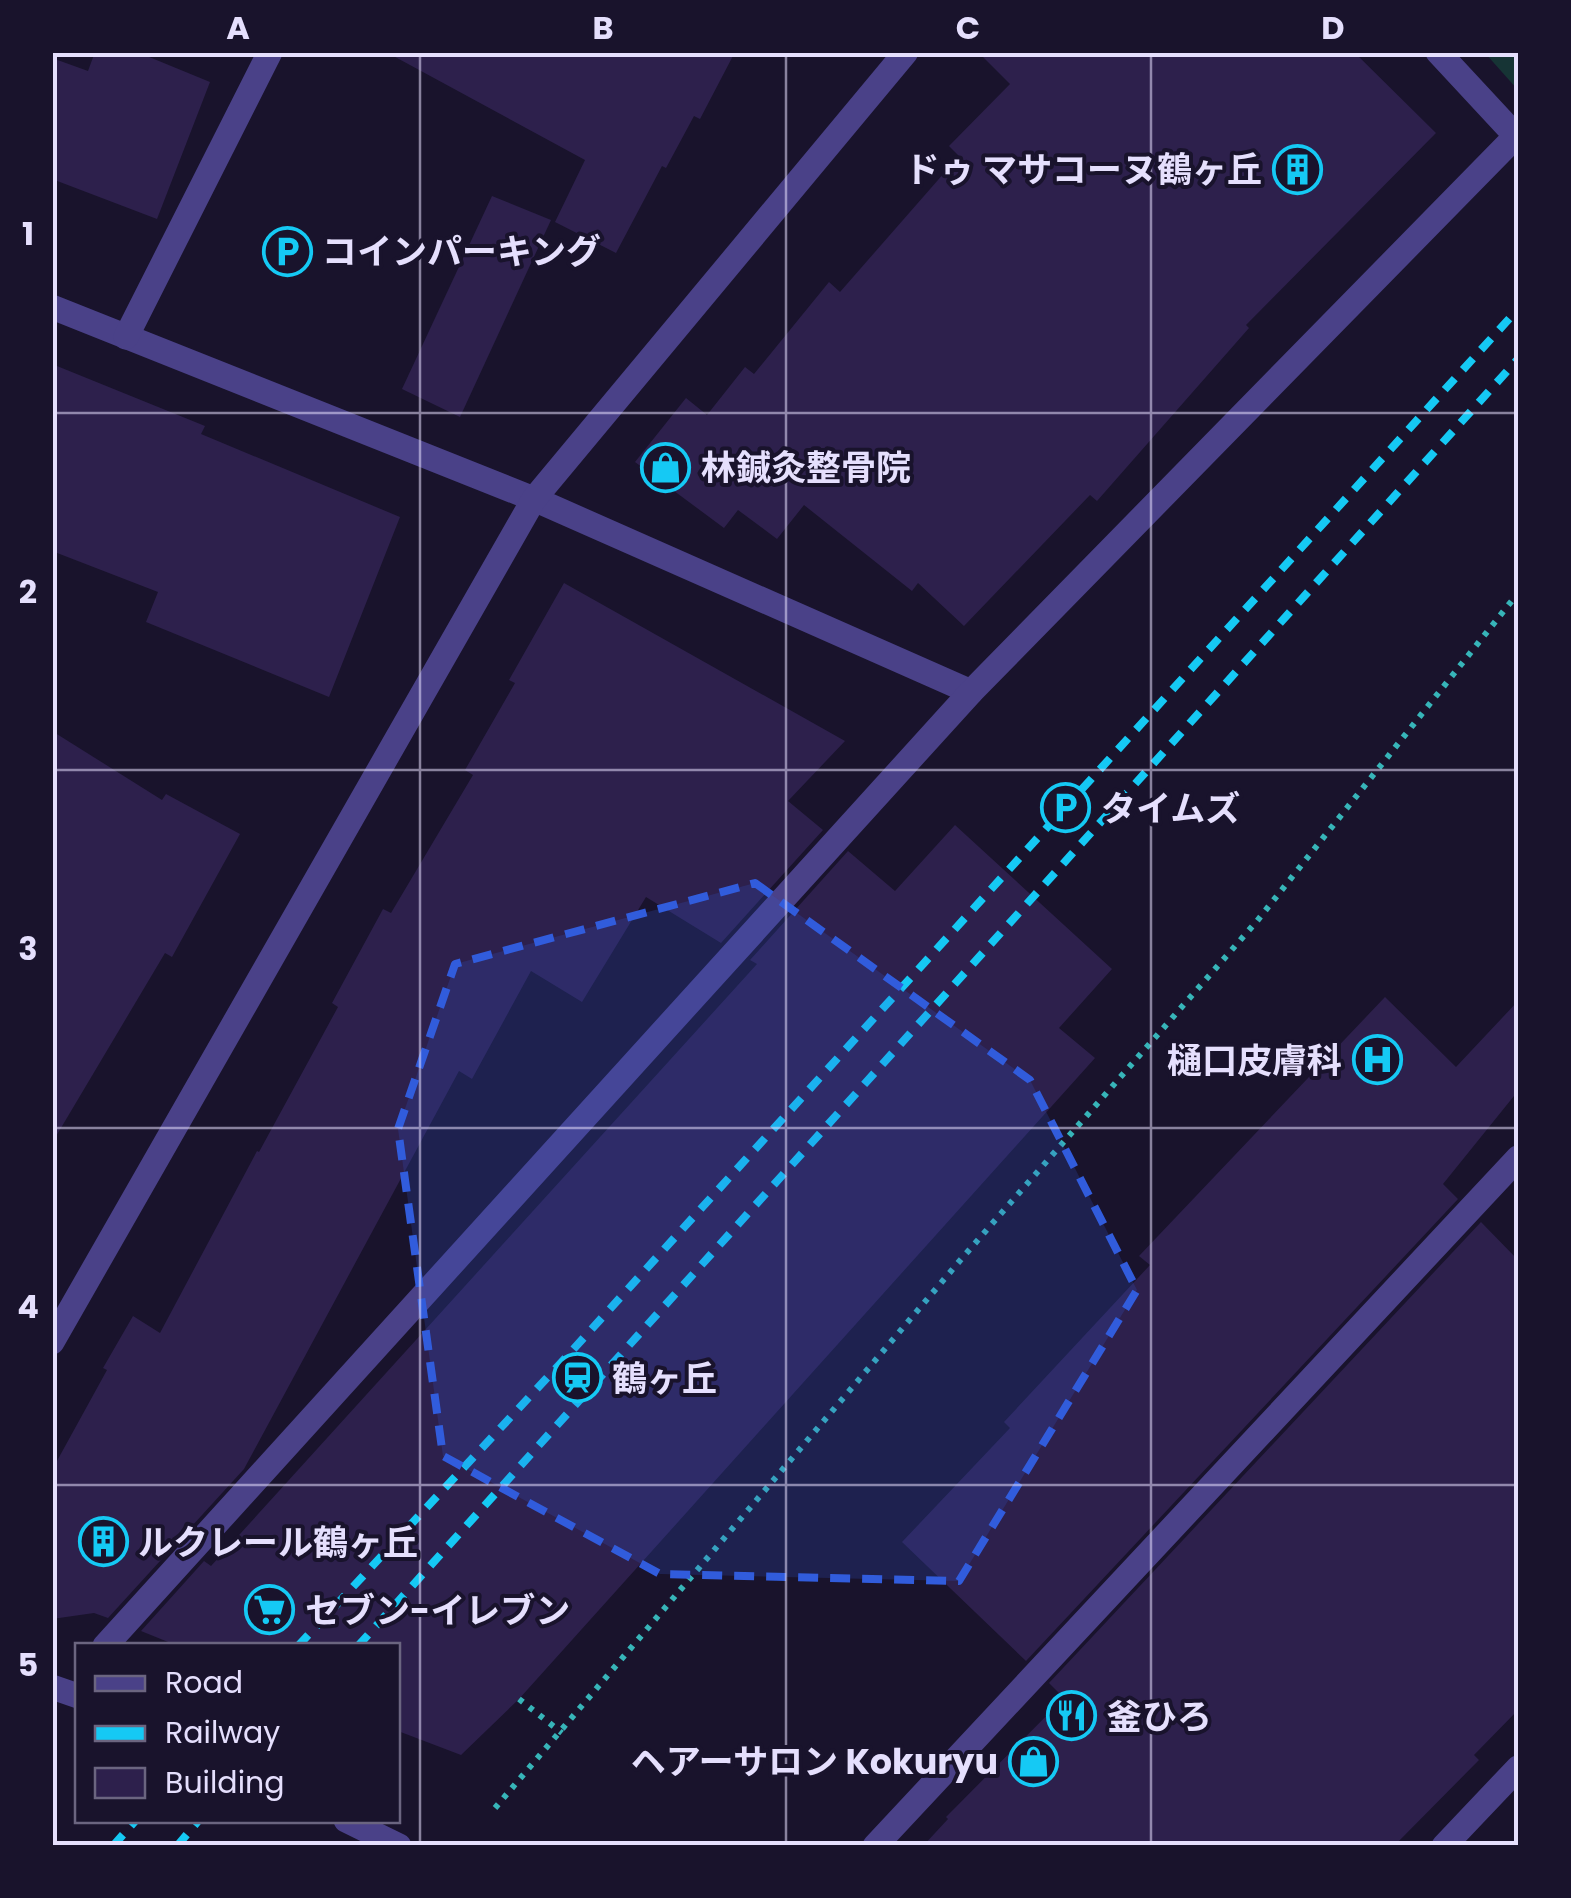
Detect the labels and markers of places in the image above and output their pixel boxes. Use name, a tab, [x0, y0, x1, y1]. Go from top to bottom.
building icon: ドゥ マサコーヌ鶴ヶ丘	[1271, 143, 1323, 195]
place label: ドゥ マサコーヌ鶴ヶ丘	[905, 145, 1262, 194]
parking icon: コインパーキング	[261, 225, 313, 277]
place label: コインパーキング	[322, 227, 601, 276]
shop icon: 林鍼灸整骨院	[640, 441, 692, 493]
place label: 林鍼灸整骨院	[701, 443, 911, 492]
parking icon: タイムズ	[1040, 782, 1092, 834]
place label: タイムズ	[1101, 784, 1240, 833]
hospital icon: 樋口皮膚科	[1351, 1034, 1403, 1086]
place label: 樋口皮膚科	[1167, 1036, 1342, 1085]
station icon: 鶴ヶ丘	[551, 1352, 603, 1404]
place label: 鶴ヶ丘	[612, 1354, 717, 1403]
building icon: ルクレール鶴ヶ丘	[77, 1516, 129, 1568]
place label: ルクレール鶴ヶ丘	[138, 1518, 418, 1567]
supermarket icon: セブン-イレブン	[244, 1584, 296, 1636]
place label: セブン-イレブン	[305, 1586, 570, 1635]
restaurant icon: 釜ひろ	[1046, 1690, 1098, 1742]
place label: 釜ひろ	[1107, 1692, 1212, 1741]
shop icon: ヘアーサロン Kokuryu	[1007, 1735, 1059, 1787]
place label: ヘアーサロン Kokuryu	[631, 1737, 998, 1786]

